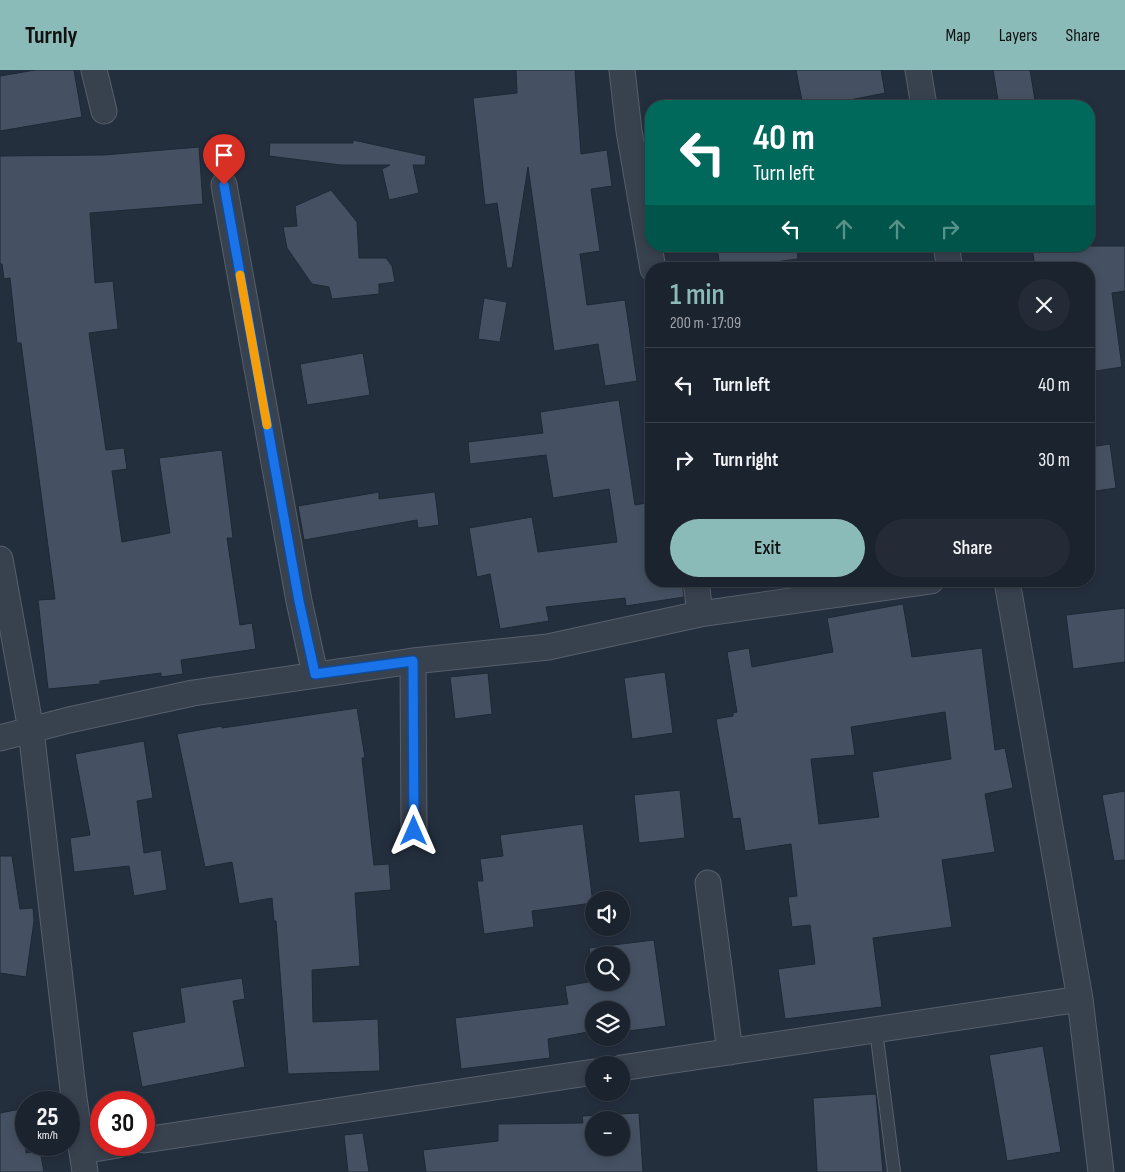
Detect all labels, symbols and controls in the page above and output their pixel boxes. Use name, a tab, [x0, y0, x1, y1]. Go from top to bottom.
text: Turnly	[25, 21, 78, 50]
text: Map	[946, 25, 971, 46]
text: Layers	[999, 25, 1038, 46]
text: Share	[1066, 25, 1100, 46]
text: 40 m	[753, 117, 815, 160]
icon: left	[670, 120, 735, 185]
pin	[203, 134, 245, 185]
icon: arrive	[210, 141, 238, 169]
text: Turn left	[753, 160, 815, 187]
icon: left	[777, 215, 805, 243]
icon: ahead	[830, 215, 858, 243]
icon: ahead	[883, 215, 911, 243]
icon: right	[936, 215, 964, 243]
text: 1 min	[670, 277, 725, 313]
button: close	[1018, 279, 1070, 331]
text: 200 m · 17:09	[670, 314, 741, 333]
icon: left	[670, 371, 698, 399]
text: Turn left	[713, 374, 770, 397]
text: 40 m	[1038, 374, 1070, 397]
icon: right	[670, 446, 698, 474]
text: Turn right	[713, 449, 778, 472]
text: 30 m	[1038, 449, 1070, 472]
button: Exit	[670, 519, 865, 577]
button: Share	[875, 519, 1070, 577]
position arrow	[387, 804, 439, 856]
map controls	[585, 891, 630, 1156]
button: sound	[585, 891, 630, 936]
button: search	[585, 946, 630, 991]
button: layers	[585, 1001, 630, 1046]
button: +	[585, 1056, 630, 1101]
speed limit sign: 30	[90, 1091, 155, 1156]
text: 25	[37, 1102, 58, 1133]
button: −	[585, 1111, 630, 1156]
text: km/h	[37, 1128, 58, 1143]

